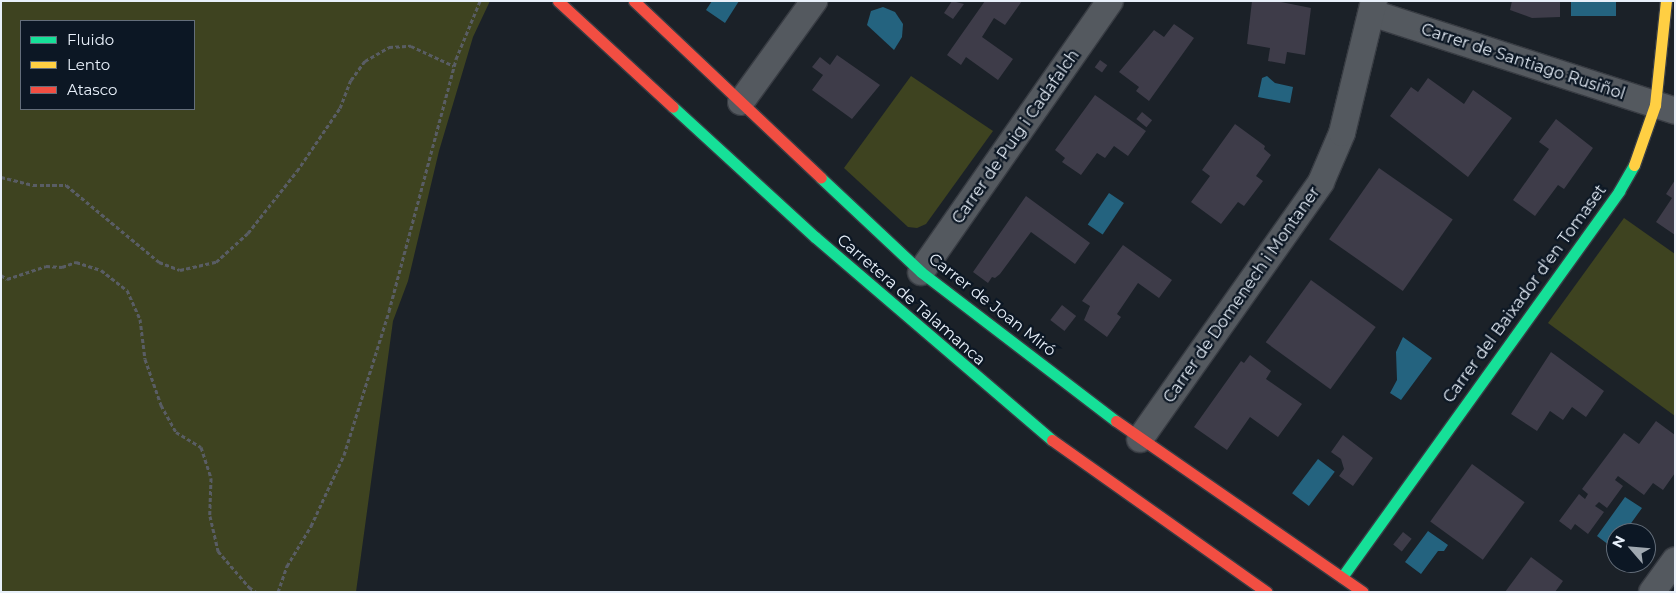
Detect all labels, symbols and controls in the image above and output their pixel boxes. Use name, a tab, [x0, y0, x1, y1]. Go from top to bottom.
legend	[20, 20, 195, 110]
street label: Carrer de Santiago Rusiñol	[1419, 20, 1627, 104]
text: Fluido	[67, 30, 114, 49]
street label: Carrer de Puig i Cadafalch	[948, 46, 1084, 228]
text: Lento	[67, 55, 110, 74]
text: Atasco	[67, 80, 117, 99]
street label: Carrer del Baixador d'en Tomaset	[1439, 181, 1611, 407]
street label: Carrer de Domenech i Montaner	[1160, 183, 1324, 407]
street label: Carretera de Talamanca	[833, 230, 989, 370]
street label: Carrer de Joan Miró	[924, 249, 1060, 361]
north arrow	[1606, 523, 1656, 573]
text: N	[1608, 533, 1629, 551]

